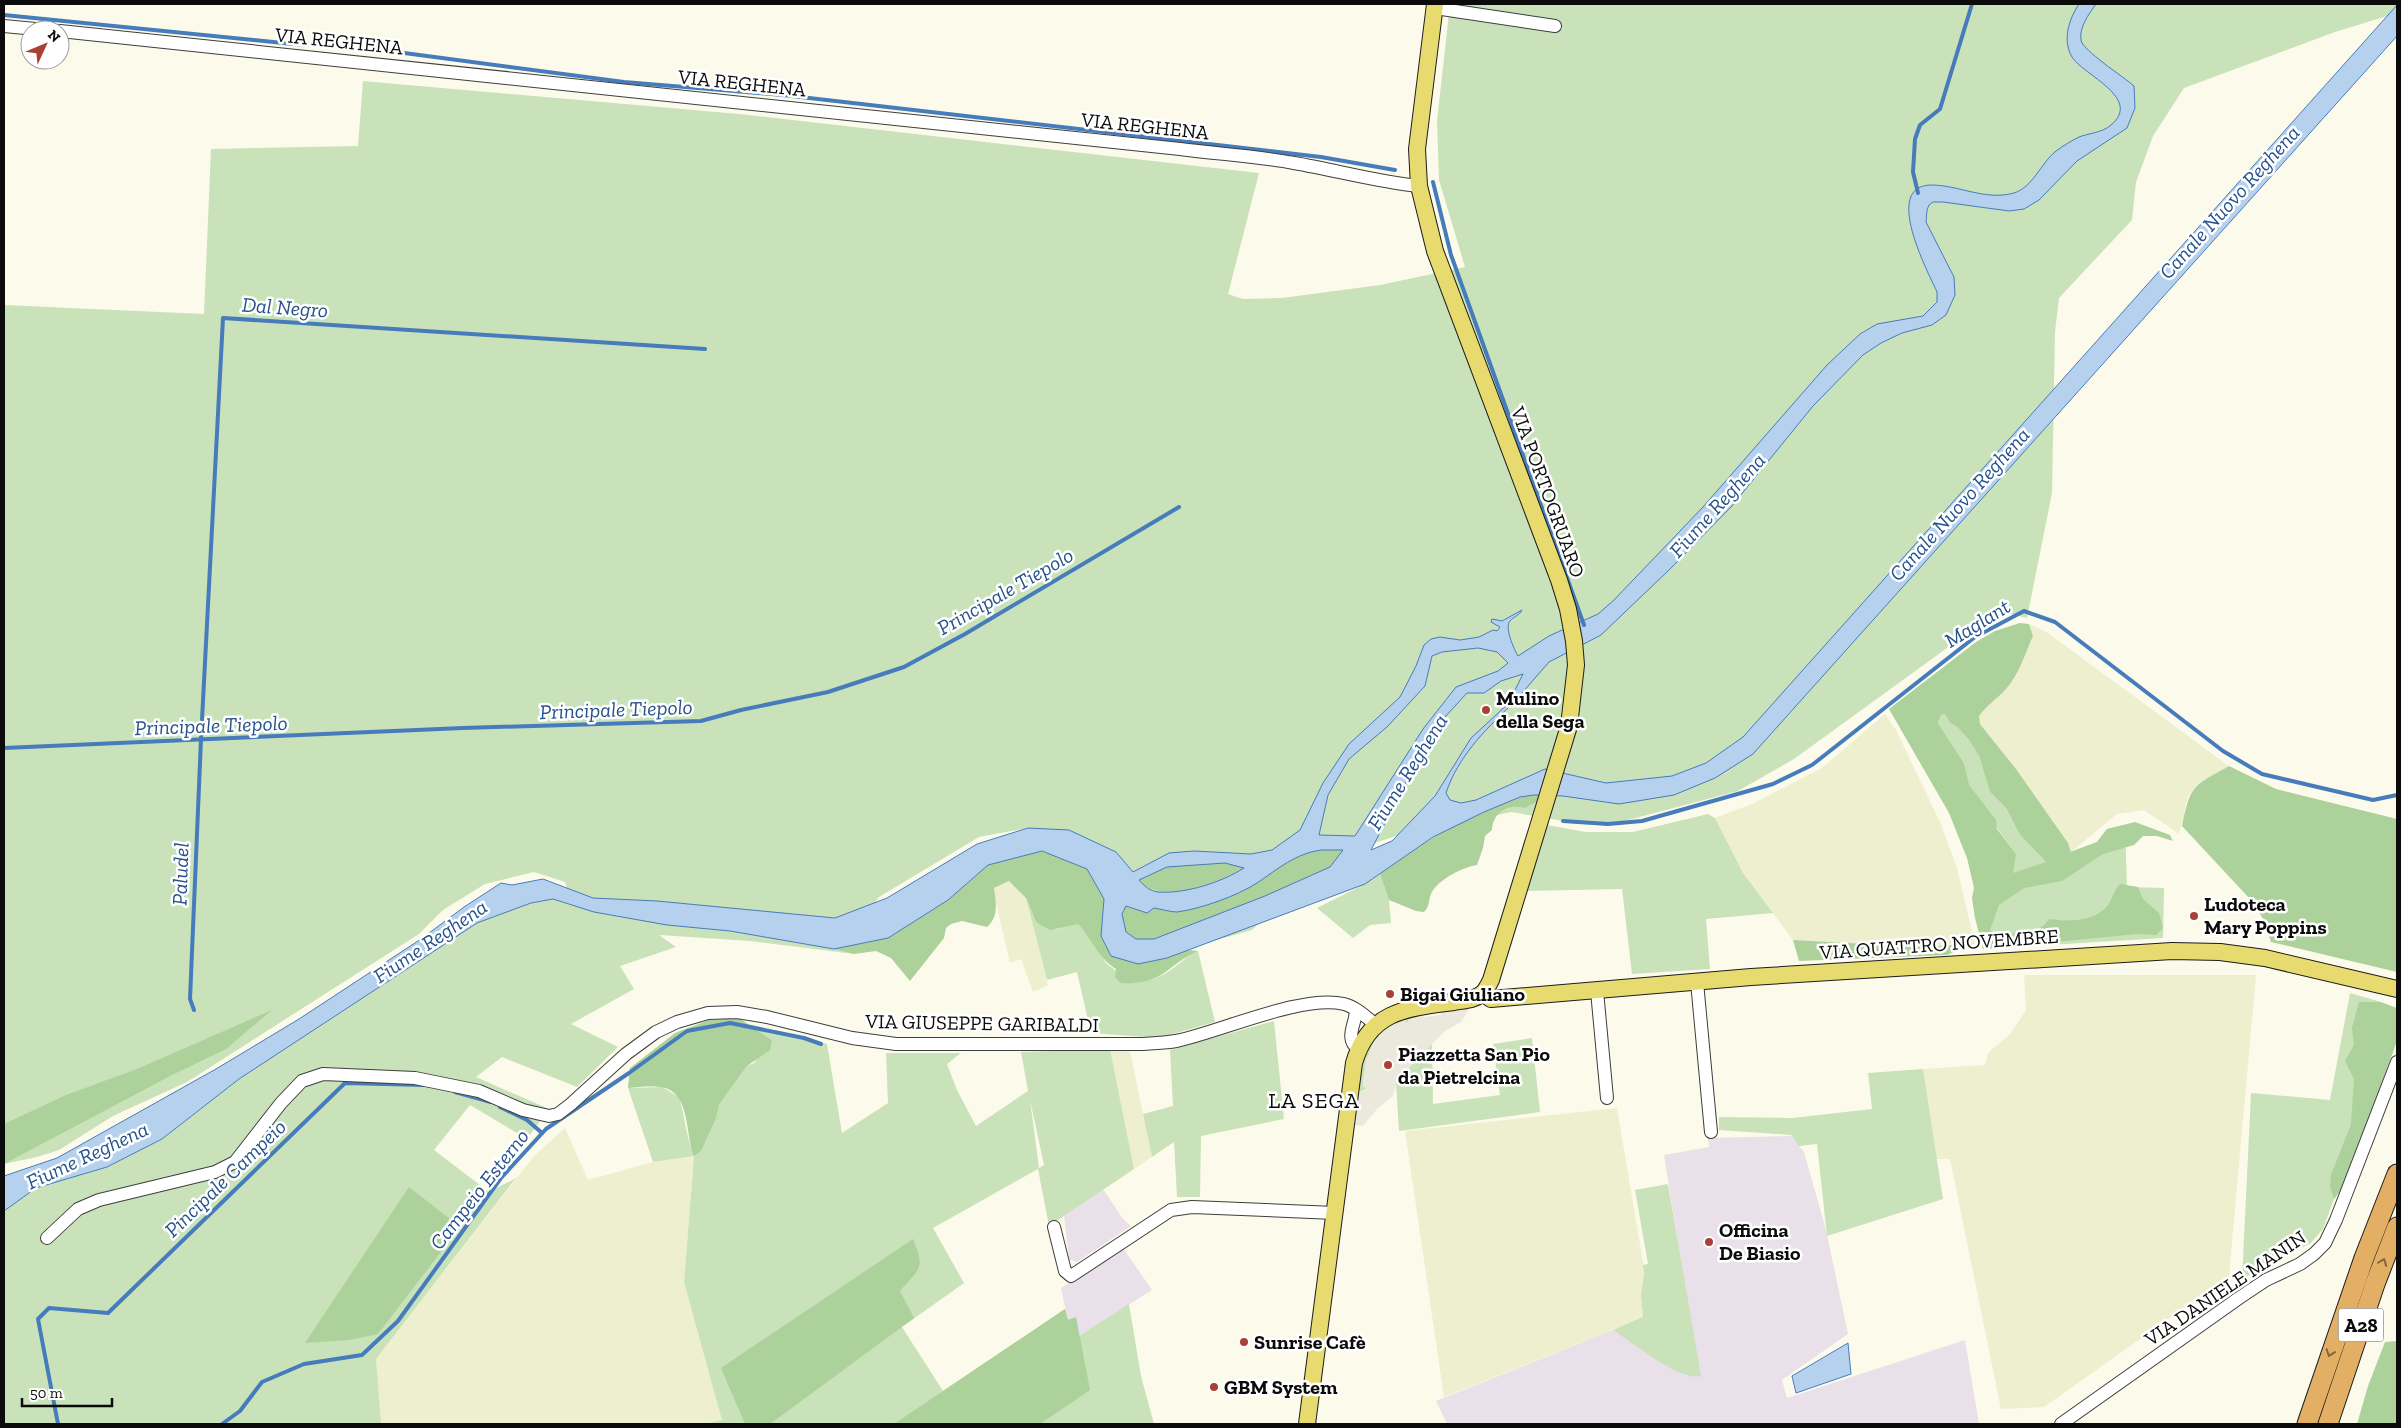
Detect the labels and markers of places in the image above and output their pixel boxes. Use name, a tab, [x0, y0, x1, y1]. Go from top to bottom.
place label: Mulino della Sega	[1496, 686, 1585, 733]
marker: Mulino della Sega	[1480, 704, 1492, 716]
place label: Ludoteca Mary Poppins	[2204, 892, 2327, 939]
marker: Ludoteca Mary Poppins	[2188, 910, 2200, 922]
place label: Bigai Giuliano	[1400, 982, 1526, 1006]
marker: Bigai Giuliano	[1384, 988, 1396, 1000]
place label: Piazzetta San Pio da Pietrelcina	[1398, 1042, 1550, 1089]
marker: Piazzetta San Pio da Pietrelcina	[1382, 1059, 1394, 1071]
place label: Officina De Biasio	[1719, 1218, 1801, 1265]
marker: Officina De Biasio	[1703, 1236, 1715, 1248]
place label: Sunrise Cafè	[1254, 1330, 1366, 1354]
marker: Sunrise Cafè	[1238, 1336, 1250, 1348]
place label: GBM System	[1224, 1375, 1338, 1399]
marker: GBM System	[1208, 1381, 1220, 1393]

